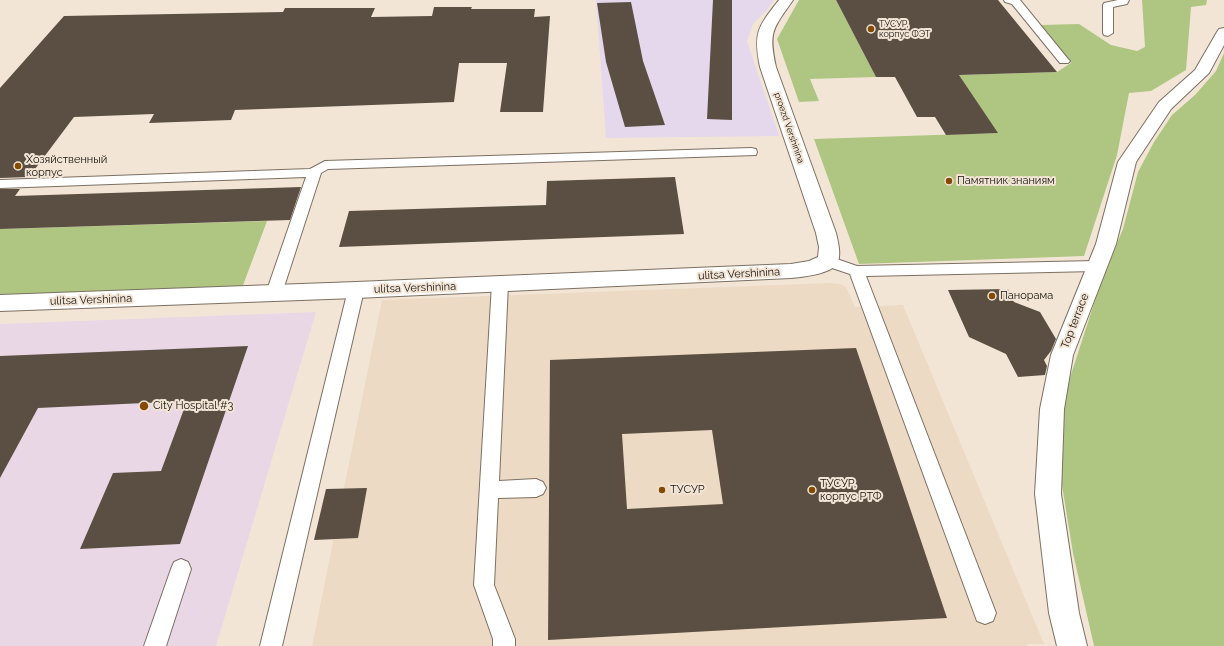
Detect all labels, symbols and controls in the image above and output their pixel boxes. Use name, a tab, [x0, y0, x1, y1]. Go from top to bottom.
place label: ТУСУР, корпус ФЭТ	[879, 19, 930, 40]
marker: ТУСУР, корпус ФЭТ	[866, 24, 876, 34]
street label: proezd Vershinina	[772, 91, 806, 165]
place label: Хозяйственный корпус	[26, 153, 107, 179]
marker: Хозяйственный корпус	[13, 161, 23, 171]
place label: Памятник знаниям	[957, 174, 1055, 188]
marker: Памятник знаниям	[944, 176, 954, 186]
street label: ulitsa Vershinina	[698, 265, 780, 283]
street label: ulitsa Vershinina	[374, 280, 456, 296]
place label: Панорама	[1000, 289, 1053, 303]
marker: Панорама	[987, 291, 997, 301]
street label: ulitsa Vershinina	[50, 292, 132, 308]
street label: Top terrace	[1058, 292, 1092, 350]
place label: City Hospital #3	[153, 399, 233, 413]
marker: City Hospital #3	[138, 400, 150, 412]
place label: ТУСУР, корпус РТФ	[820, 477, 882, 503]
place label: ТУСУР	[670, 483, 705, 497]
marker: ТУСУР	[657, 485, 667, 495]
marker: ТУСУР, корпус РТФ	[807, 485, 817, 495]

